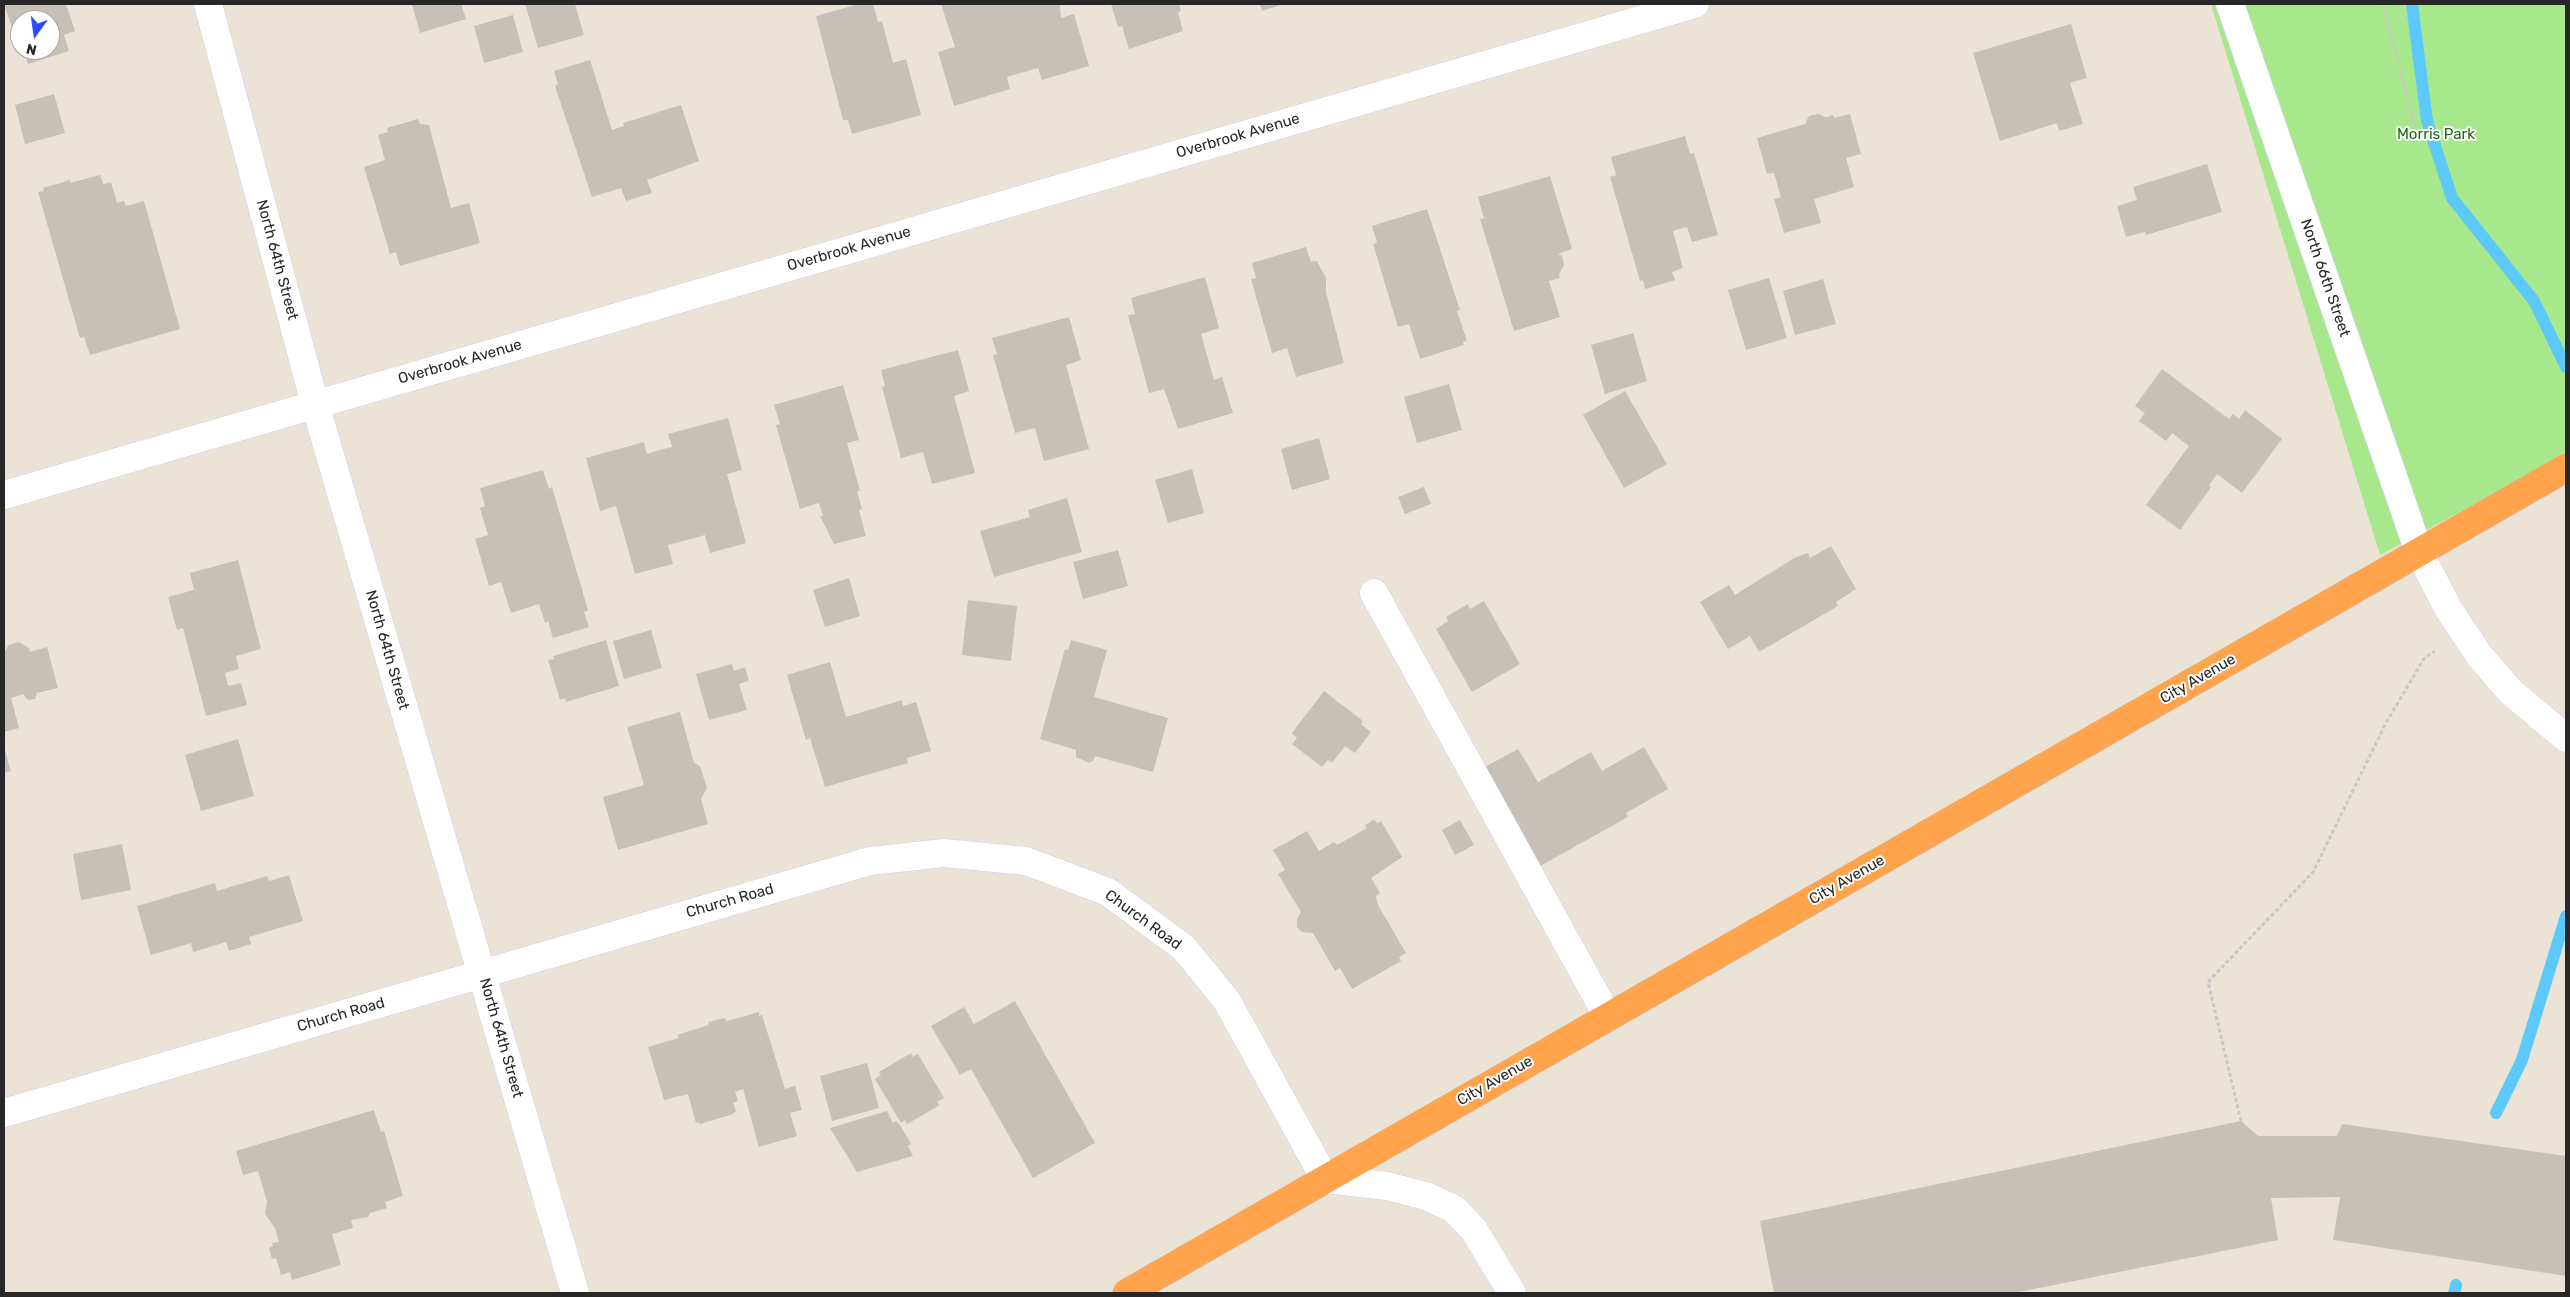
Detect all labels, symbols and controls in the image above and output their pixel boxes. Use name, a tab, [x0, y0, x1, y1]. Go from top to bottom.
north arrow	[10, 10, 60, 60]
text: N	[25, 40, 38, 59]
street label: Overbrook Avenue	[1174, 110, 1302, 162]
park label: Morris Park	[2397, 126, 2475, 144]
street label: North 64th Street	[252, 198, 302, 322]
street label: North 66th Street	[2296, 217, 2354, 339]
street label: Overbrook Avenue	[785, 223, 913, 275]
street label: Overbrook Avenue	[396, 336, 524, 388]
street label: North 64th Street	[361, 588, 413, 712]
street label: City Avenue	[2157, 650, 2239, 708]
street label: City Avenue	[1806, 851, 1888, 909]
street label: Church Road	[684, 880, 776, 922]
street label: Church Road	[1101, 886, 1185, 954]
street label: North 64th Street	[475, 976, 527, 1100]
street label: Church Road	[295, 994, 387, 1036]
street label: City Avenue	[1454, 1052, 1536, 1110]

